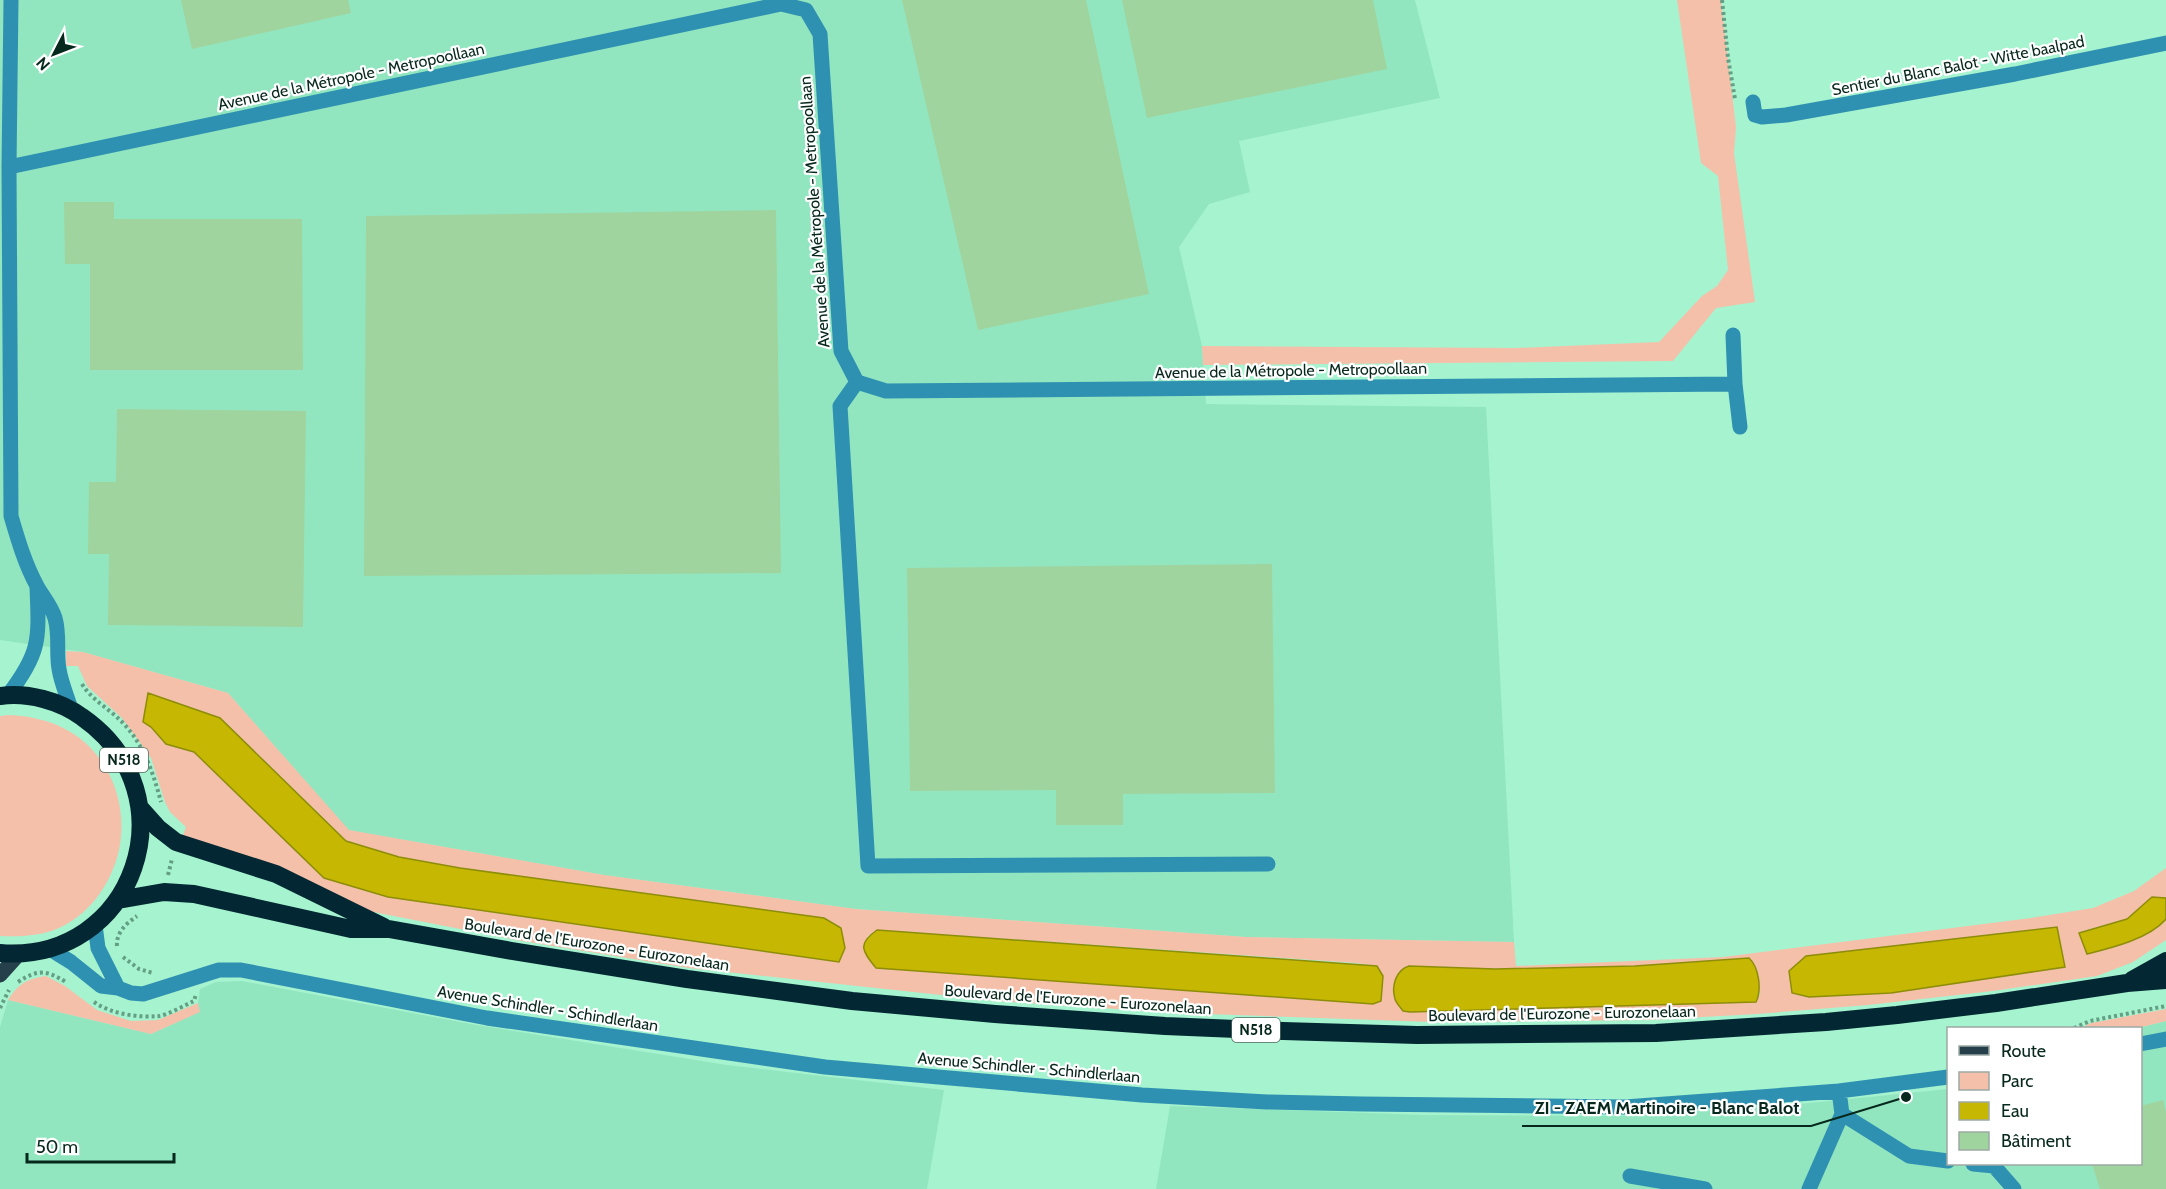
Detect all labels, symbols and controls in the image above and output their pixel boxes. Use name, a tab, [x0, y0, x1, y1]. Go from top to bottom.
north arrow	[24, 24, 84, 84]
street label: Sentier du Blanc Balot - Witte baalpad	[1830, 32, 2086, 99]
street label: Avenue de la Métropole - Metropoollaan	[216, 39, 486, 114]
text: N	[32, 53, 54, 74]
street label: Avenue de la Métropole - Metropoollaan	[796, 76, 833, 348]
street label: Avenue de la Métropole - Metropoollaan	[1155, 359, 1427, 382]
road number: N518	[100, 748, 148, 772]
street label: Boulevard de l'Eurozone - Eurozonelaan	[463, 914, 731, 975]
street label: Boulevard de l'Eurozone - Eurozonelaan	[944, 981, 1212, 1018]
street label: Avenue Schindler - Schindlerlaan	[436, 982, 660, 1035]
street label: Boulevard de l'Eurozone - Eurozonelaan	[1428, 1002, 1696, 1025]
road number: N518	[1232, 1018, 1280, 1042]
legend	[1947, 1027, 2142, 1165]
text: Route	[2001, 1040, 2046, 1062]
street label: Avenue Schindler - Schindlerlaan	[917, 1048, 1141, 1087]
text: Parc	[2001, 1070, 2033, 1092]
callout: ZI - ZAEM Martinoire - Blanc Balot	[1522, 1090, 1811, 1126]
text: ZI - ZAEM Martinoire - Blanc Balot	[1535, 1097, 1799, 1119]
text: Eau	[2001, 1100, 2029, 1122]
scale bar	[27, 1126, 174, 1164]
text: Bâtiment	[2001, 1130, 2071, 1152]
text: 50 m	[36, 1136, 78, 1158]

